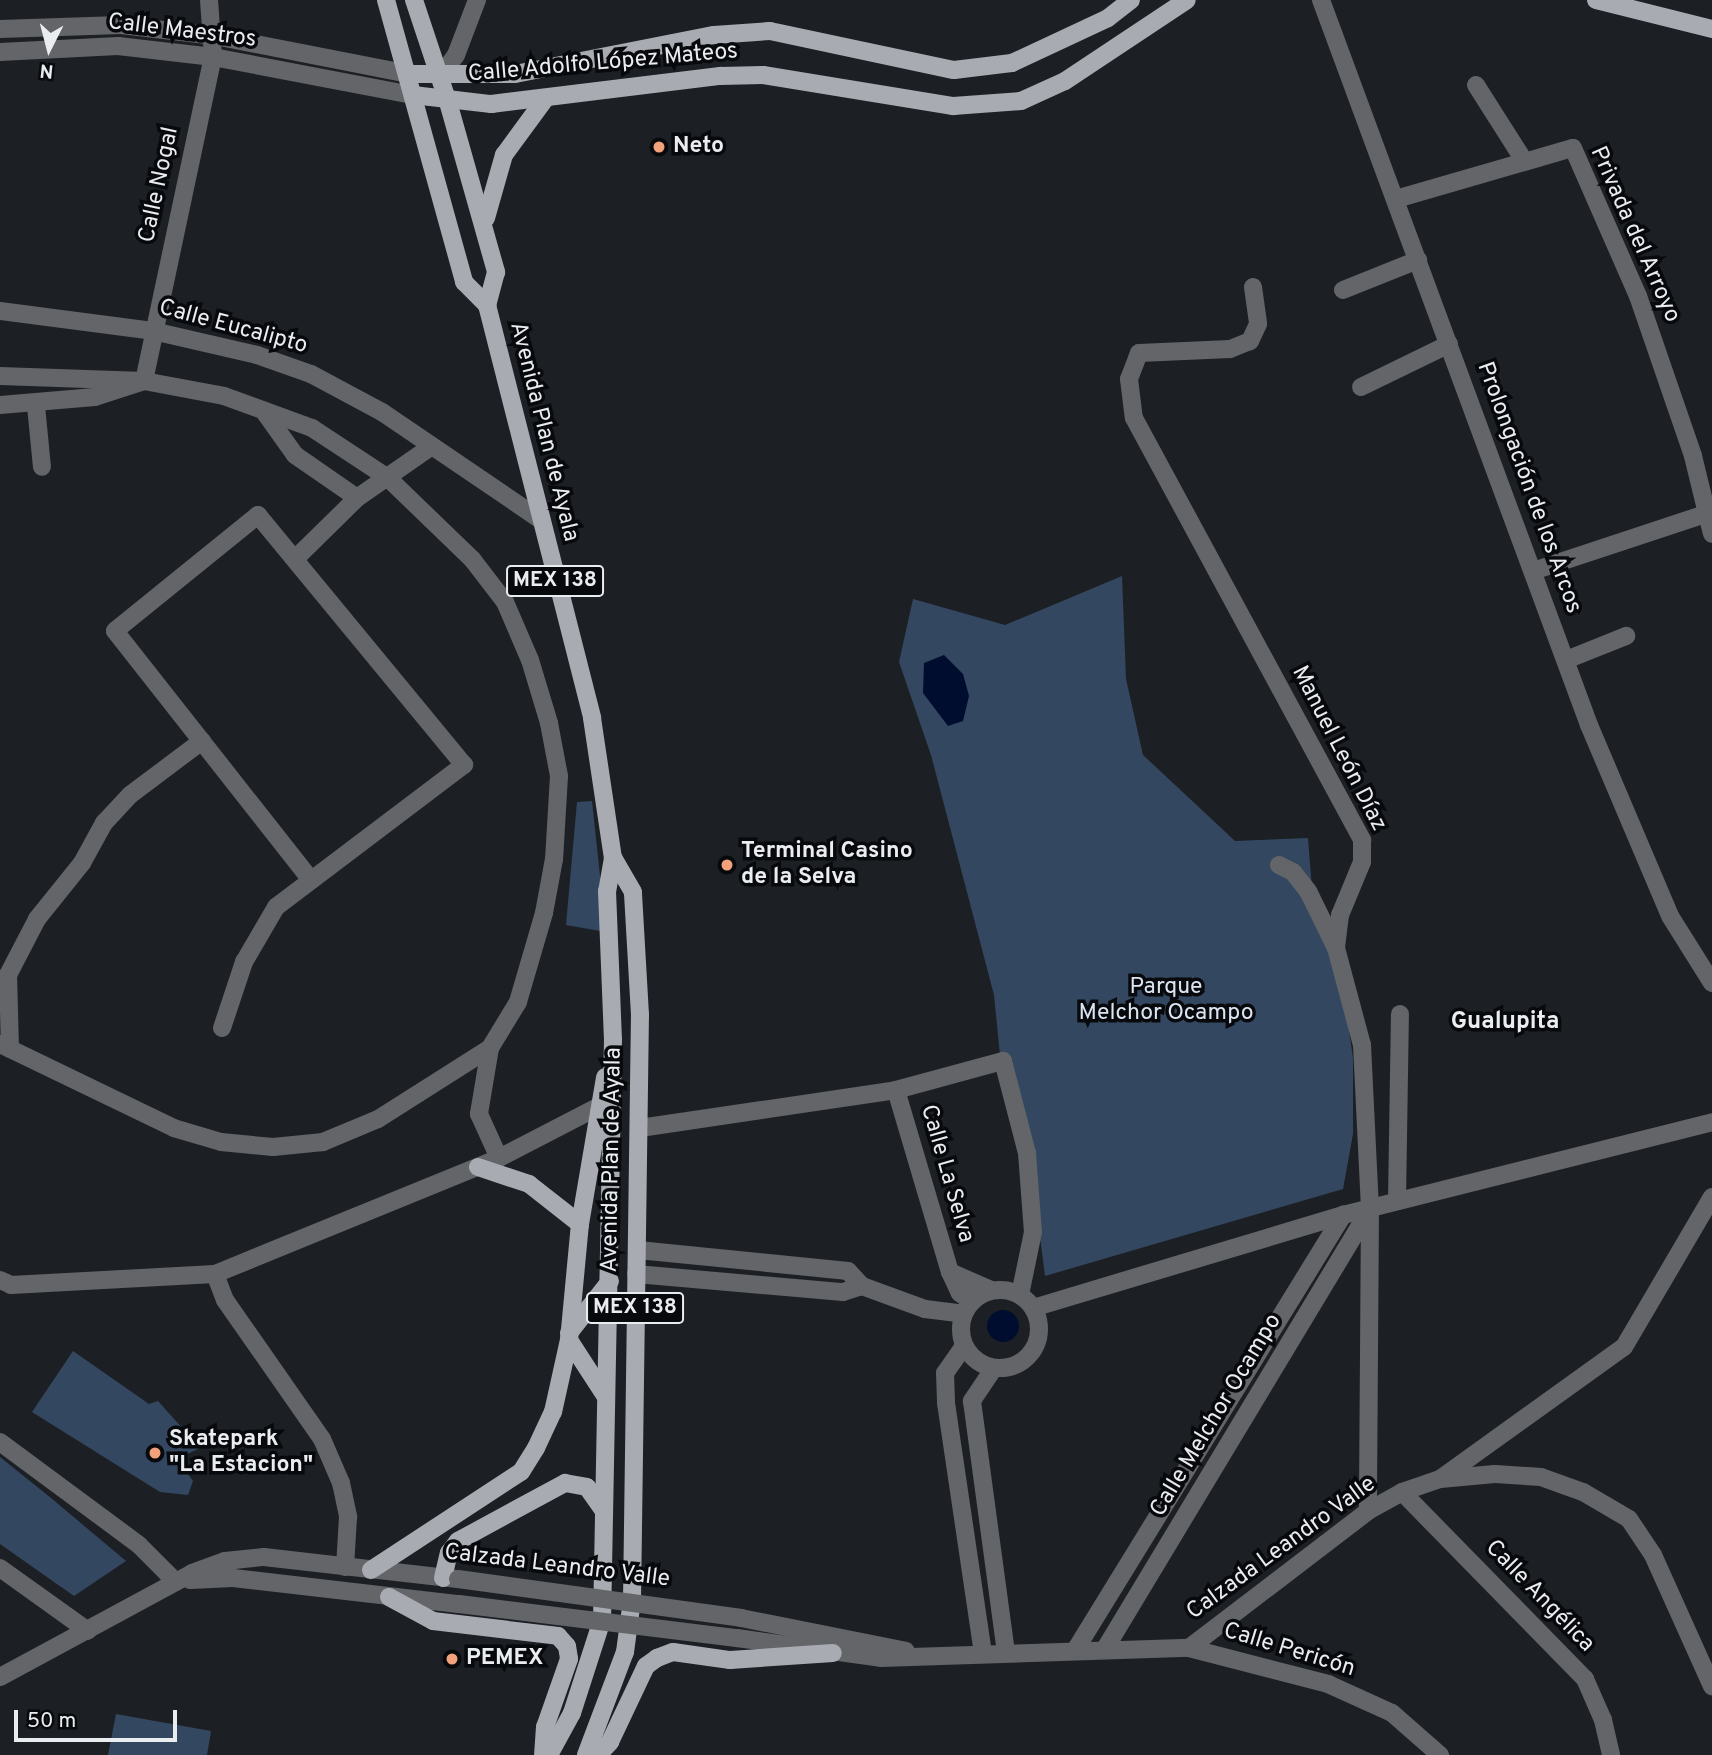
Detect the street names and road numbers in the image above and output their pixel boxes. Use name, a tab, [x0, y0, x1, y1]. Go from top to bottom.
street label: Calle Maestros	[106, 9, 258, 55]
street label: Calle Adolfo López Mateos	[466, 38, 740, 90]
street label: Calle Nogal	[134, 125, 186, 245]
street label: Privada del Arroyo	[1583, 142, 1685, 328]
street label: Calle Eucalipto	[156, 295, 310, 361]
street label: Avenida Plan de Ayala	[502, 319, 584, 545]
street label: Prolongación de los Arcos	[1469, 358, 1587, 618]
road number: MEX 138	[506, 564, 604, 598]
street label: Manuel León Díaz	[1284, 662, 1392, 836]
street label: Avenida Plan de Ayala	[597, 1047, 629, 1273]
street label: Calle La Selva	[913, 1102, 979, 1246]
road number: MEX 138	[586, 1290, 684, 1326]
street label: Calle Melchor Ocampo	[1145, 1310, 1289, 1522]
street label: Calzada Leandro Valle	[1182, 1471, 1382, 1627]
street label: Calle Angélica	[1478, 1535, 1600, 1659]
street label: Calzada Leandro Valle	[442, 1539, 672, 1595]
street label: Calle Pericón	[1220, 1618, 1358, 1684]

